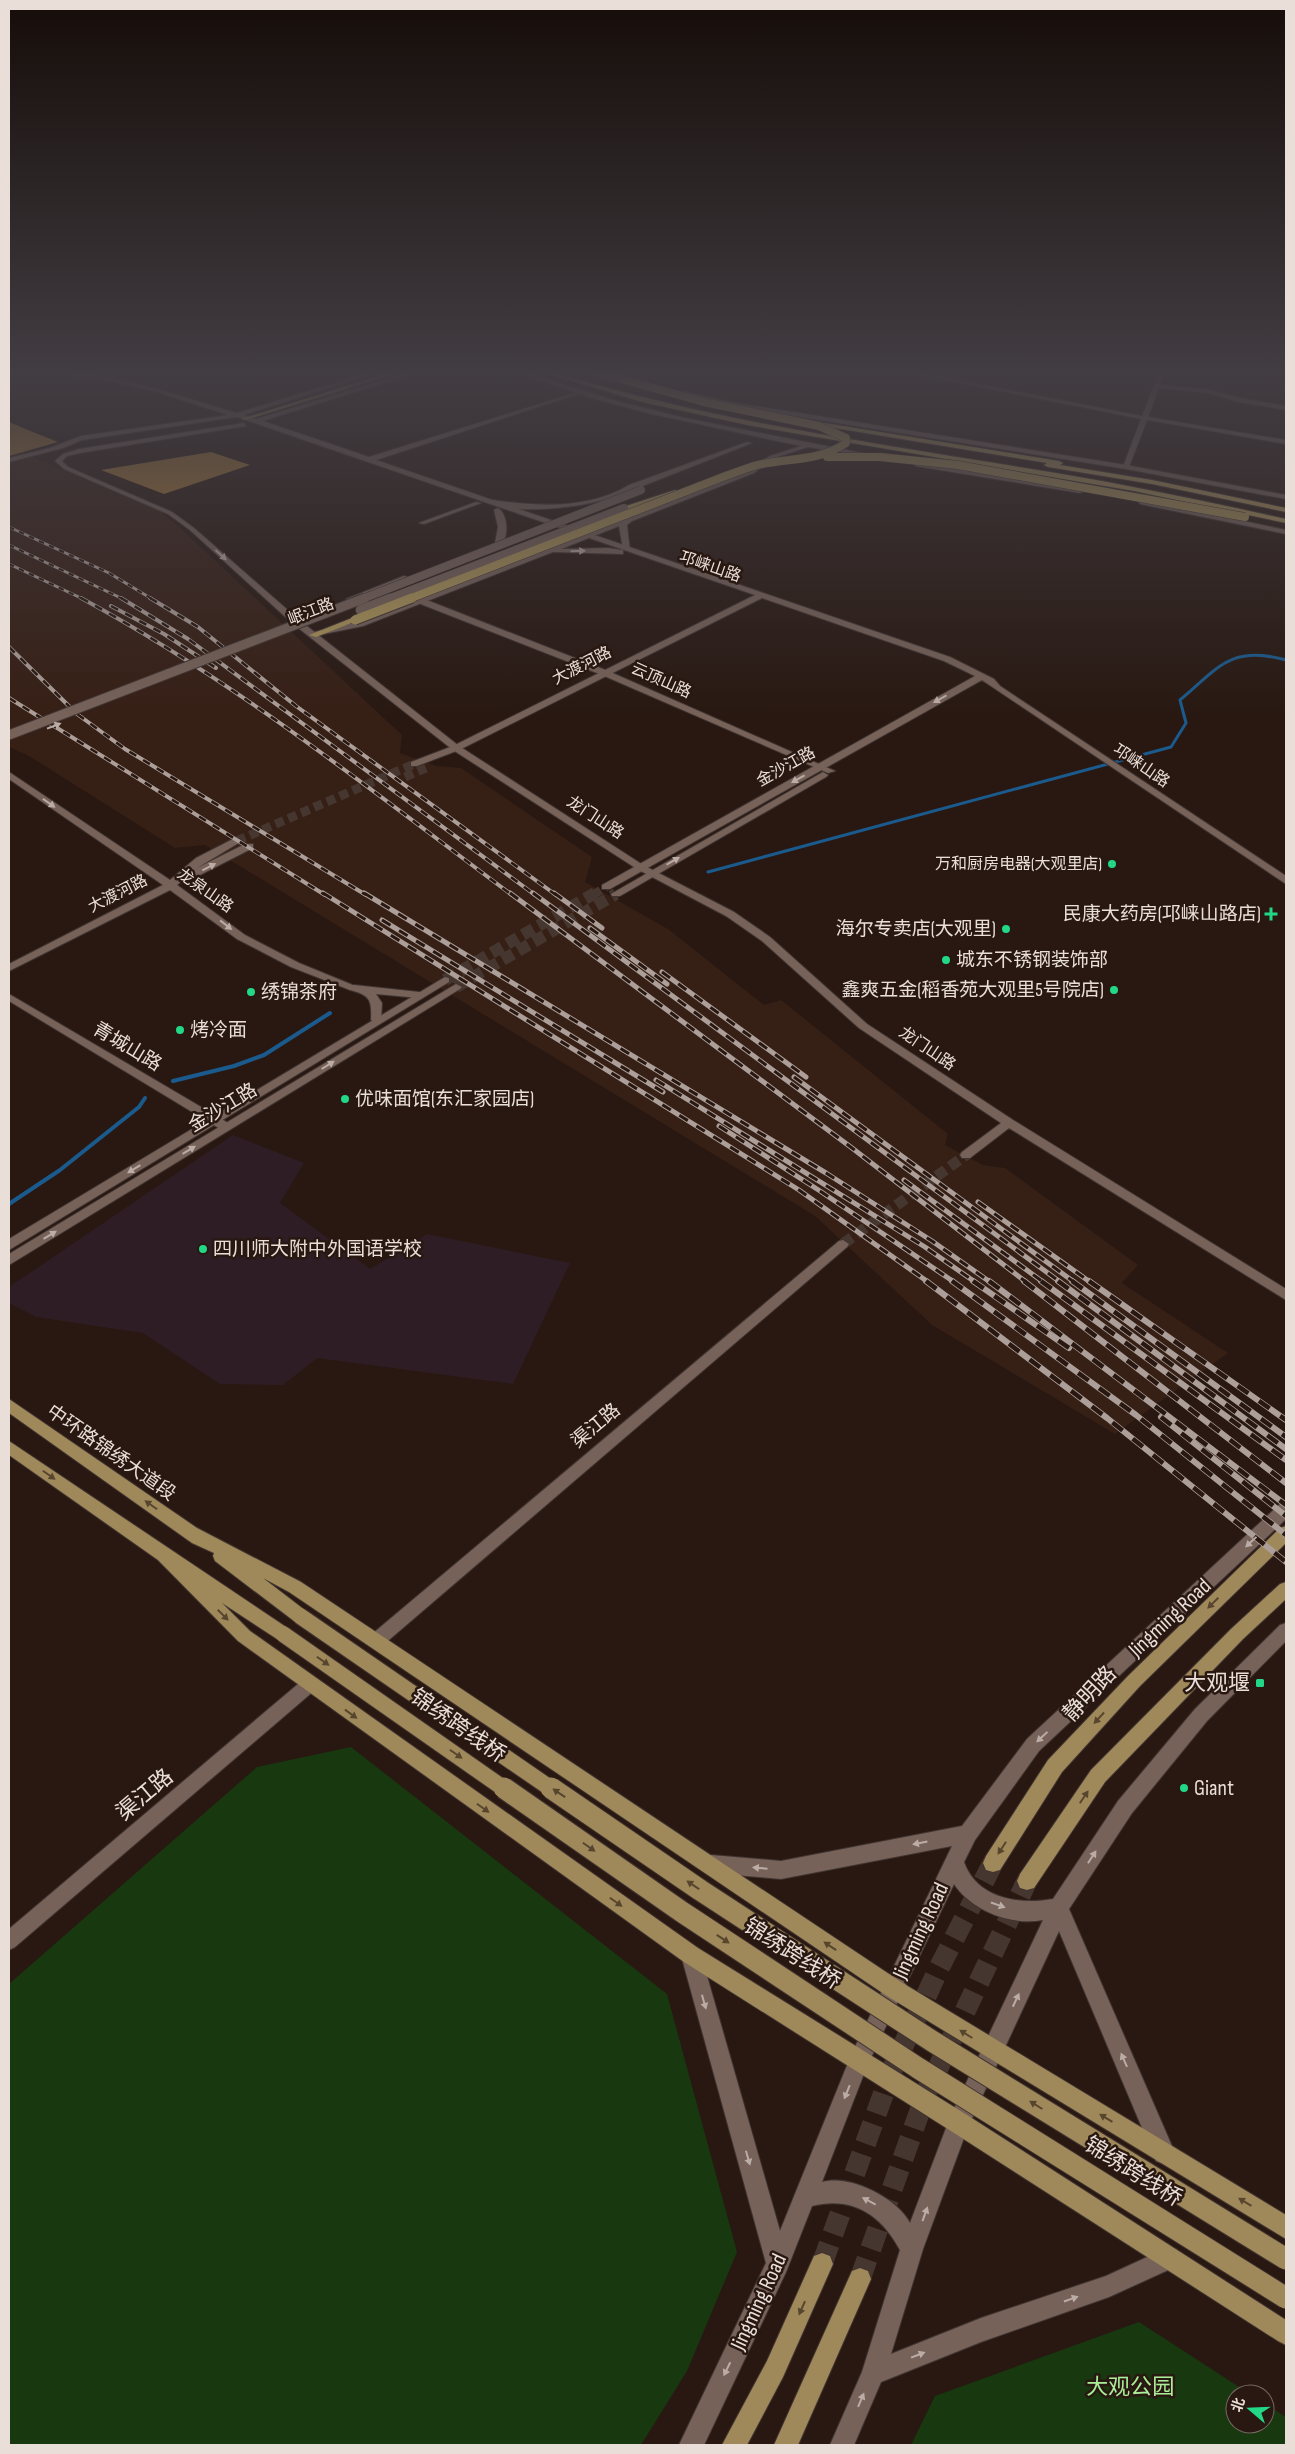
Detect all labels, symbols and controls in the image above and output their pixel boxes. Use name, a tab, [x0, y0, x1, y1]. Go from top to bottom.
one-way arrow	[570, 547, 586, 555]
street label: 邛崃山路	[677, 548, 743, 586]
one-way arrow	[214, 549, 227, 560]
street label: 岷江路	[285, 595, 337, 629]
street label: 大渡河路	[549, 643, 615, 689]
street label: 云顶山路	[628, 659, 694, 703]
one-way arrow	[933, 695, 946, 704]
one-way arrow	[47, 722, 62, 730]
street label: 邛崃山路	[1109, 740, 1173, 792]
street label: 金沙江路	[753, 743, 819, 791]
one-way arrow	[791, 774, 804, 783]
street label: 龙门山路	[563, 793, 627, 843]
one-way arrow	[42, 798, 56, 808]
place label: 万和厨房电器(大观里店)	[935, 855, 1102, 874]
one-way arrow	[666, 856, 679, 865]
marker: 万和厨房电器(大观里店)	[1106, 858, 1118, 870]
one-way arrow	[202, 863, 216, 871]
street label: 龙泉山路	[173, 865, 237, 917]
street label: 大渡河路	[85, 871, 151, 917]
place label: 民康大药房(邛崃山路店)	[1063, 903, 1261, 926]
marker: 民康大药房(邛崃山路店)	[1265, 908, 1277, 920]
place label: 海尔专卖店(大观里)	[836, 918, 996, 941]
one-way arrow	[219, 920, 233, 930]
marker: 海尔专卖店(大观里)	[1000, 923, 1012, 935]
place label: 城东不锈钢装饰部	[956, 949, 1108, 972]
marker: 城东不锈钢装饰部	[940, 954, 952, 966]
place label: 鑫爽五金(稻香苑大观里5号院店)	[841, 979, 1104, 1002]
place label: 绣锦茶府	[261, 981, 337, 1004]
marker: 鑫爽五金(稻香苑大观里5号院店)	[1108, 984, 1120, 996]
marker: 绣锦茶府	[245, 986, 257, 998]
street label: 青城山路	[88, 1018, 166, 1076]
place label: 烤冷面	[190, 1019, 247, 1042]
street label: 龙门山路	[895, 1023, 959, 1075]
marker: 烤冷面	[174, 1024, 186, 1036]
one-way arrow	[321, 1061, 334, 1070]
street label: 金沙江路	[184, 1079, 262, 1137]
place label: 优味面馆(东汇家园店)	[355, 1088, 534, 1111]
marker: 优味面馆(东汇家园店)	[339, 1093, 351, 1105]
one-way arrow	[183, 1145, 196, 1155]
one-way arrow	[128, 1164, 141, 1173]
one-way arrow	[44, 1230, 57, 1239]
place label: 四川师大附中外国语学校	[213, 1238, 422, 1261]
marker: 四川师大附中外国语学校	[197, 1243, 209, 1255]
street label: 渠江路	[567, 1399, 625, 1453]
street label: 中环路锦绣大道段	[42, 1400, 180, 1506]
one-way arrow	[42, 1470, 55, 1480]
one-way arrow	[144, 1500, 158, 1510]
one-way arrow	[1244, 1537, 1257, 1548]
street label: Jingming Road	[1122, 1573, 1217, 1664]
one-way arrow	[1208, 1597, 1220, 1609]
one-way arrow	[217, 1608, 229, 1620]
one-way arrow	[316, 1656, 329, 1666]
street label: 静明路	[1058, 1661, 1122, 1727]
place label: 大观堰	[1184, 1670, 1250, 1697]
marker: 大观堰	[1254, 1677, 1266, 1689]
street label: 锦绣跨线桥	[405, 1683, 511, 1769]
one-way arrow	[344, 1708, 357, 1719]
one-way arrow	[1093, 1712, 1105, 1724]
one-way arrow	[1036, 1731, 1048, 1743]
one-way arrow	[449, 1749, 463, 1759]
street label: 渠江路	[111, 1763, 179, 1827]
place label: Giant	[1194, 1775, 1234, 1802]
marker: Giant	[1178, 1782, 1190, 1794]
one-way arrow	[552, 1789, 566, 1798]
one-way arrow	[1079, 1790, 1088, 1804]
one-way arrow	[476, 1803, 490, 1813]
one-way arrow	[913, 1839, 928, 1847]
one-way arrow	[583, 1842, 596, 1852]
one-way arrow	[998, 1842, 1007, 1855]
one-way arrow	[1087, 1850, 1097, 1863]
one-way arrow	[752, 1864, 768, 1872]
street label: Jingming Road	[887, 1878, 955, 1984]
one-way arrow	[686, 1880, 700, 1890]
one-way arrow	[609, 1897, 623, 1907]
one-way arrow	[991, 1902, 1006, 1909]
street label: 锦绣跨线桥	[739, 1913, 845, 1995]
one-way arrow	[717, 1934, 730, 1944]
one-way arrow	[823, 1941, 837, 1951]
one-way arrow	[1012, 1993, 1020, 2007]
one-way arrow	[701, 1994, 709, 2009]
one-way arrow	[960, 2030, 973, 2039]
one-way arrow	[1120, 2053, 1128, 2067]
one-way arrow	[843, 2085, 851, 2100]
one-way arrow	[1030, 2100, 1043, 2110]
one-way arrow	[1099, 2114, 1112, 2123]
street label: 锦绣跨线桥	[1079, 2131, 1187, 2213]
one-way arrow	[745, 2151, 753, 2166]
one-way arrow	[862, 2197, 876, 2206]
one-way arrow	[1238, 2198, 1251, 2207]
one-way arrow	[921, 2206, 929, 2221]
street label: Jingming Road	[725, 2249, 793, 2355]
one-way arrow	[1063, 2295, 1078, 2302]
one-way arrow	[798, 2301, 806, 2315]
one-way arrow	[911, 2351, 926, 2359]
one-way arrow	[723, 2362, 731, 2377]
park label: 大观公园	[1086, 2374, 1174, 2401]
north arrow	[1225, 2384, 1275, 2434]
one-way arrow	[857, 2393, 865, 2407]
text: 北	[1228, 2396, 1248, 2414]

